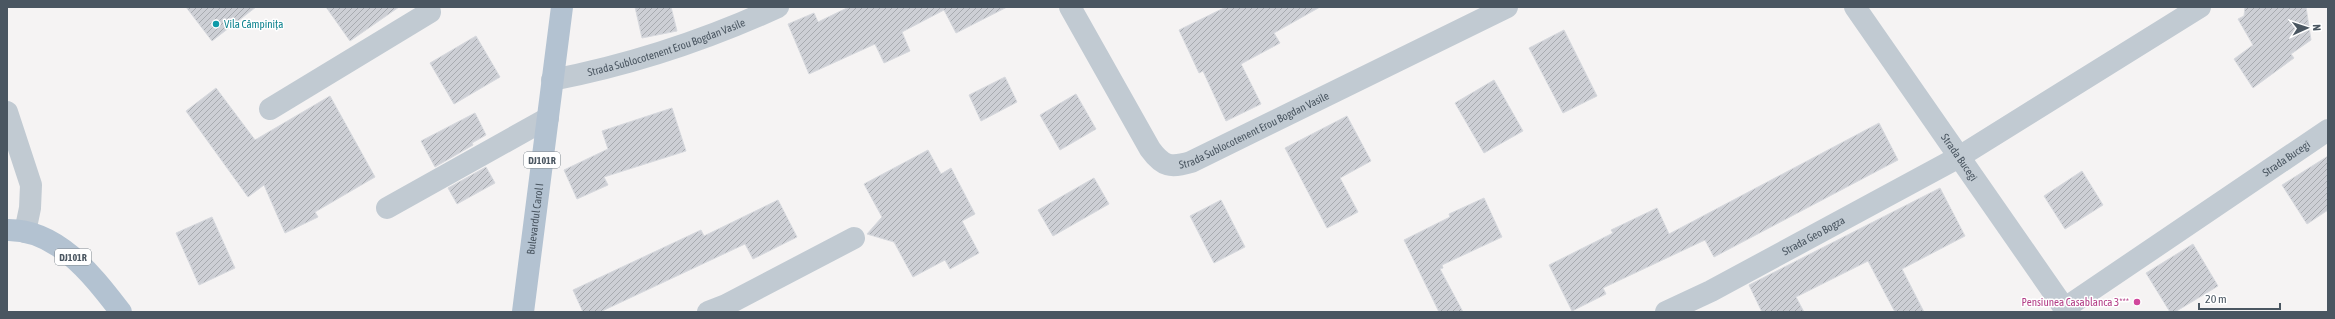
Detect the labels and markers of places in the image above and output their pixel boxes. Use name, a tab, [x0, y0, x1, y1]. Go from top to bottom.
place label: Vila Câmpinița	[224, 18, 283, 30]
marker: Vila Câmpinița	[211, 19, 221, 29]
place label: Pensiunea Casablanca 3***	[2021, 296, 2130, 308]
marker: Pensiunea Casablanca 3***	[2132, 297, 2142, 307]

